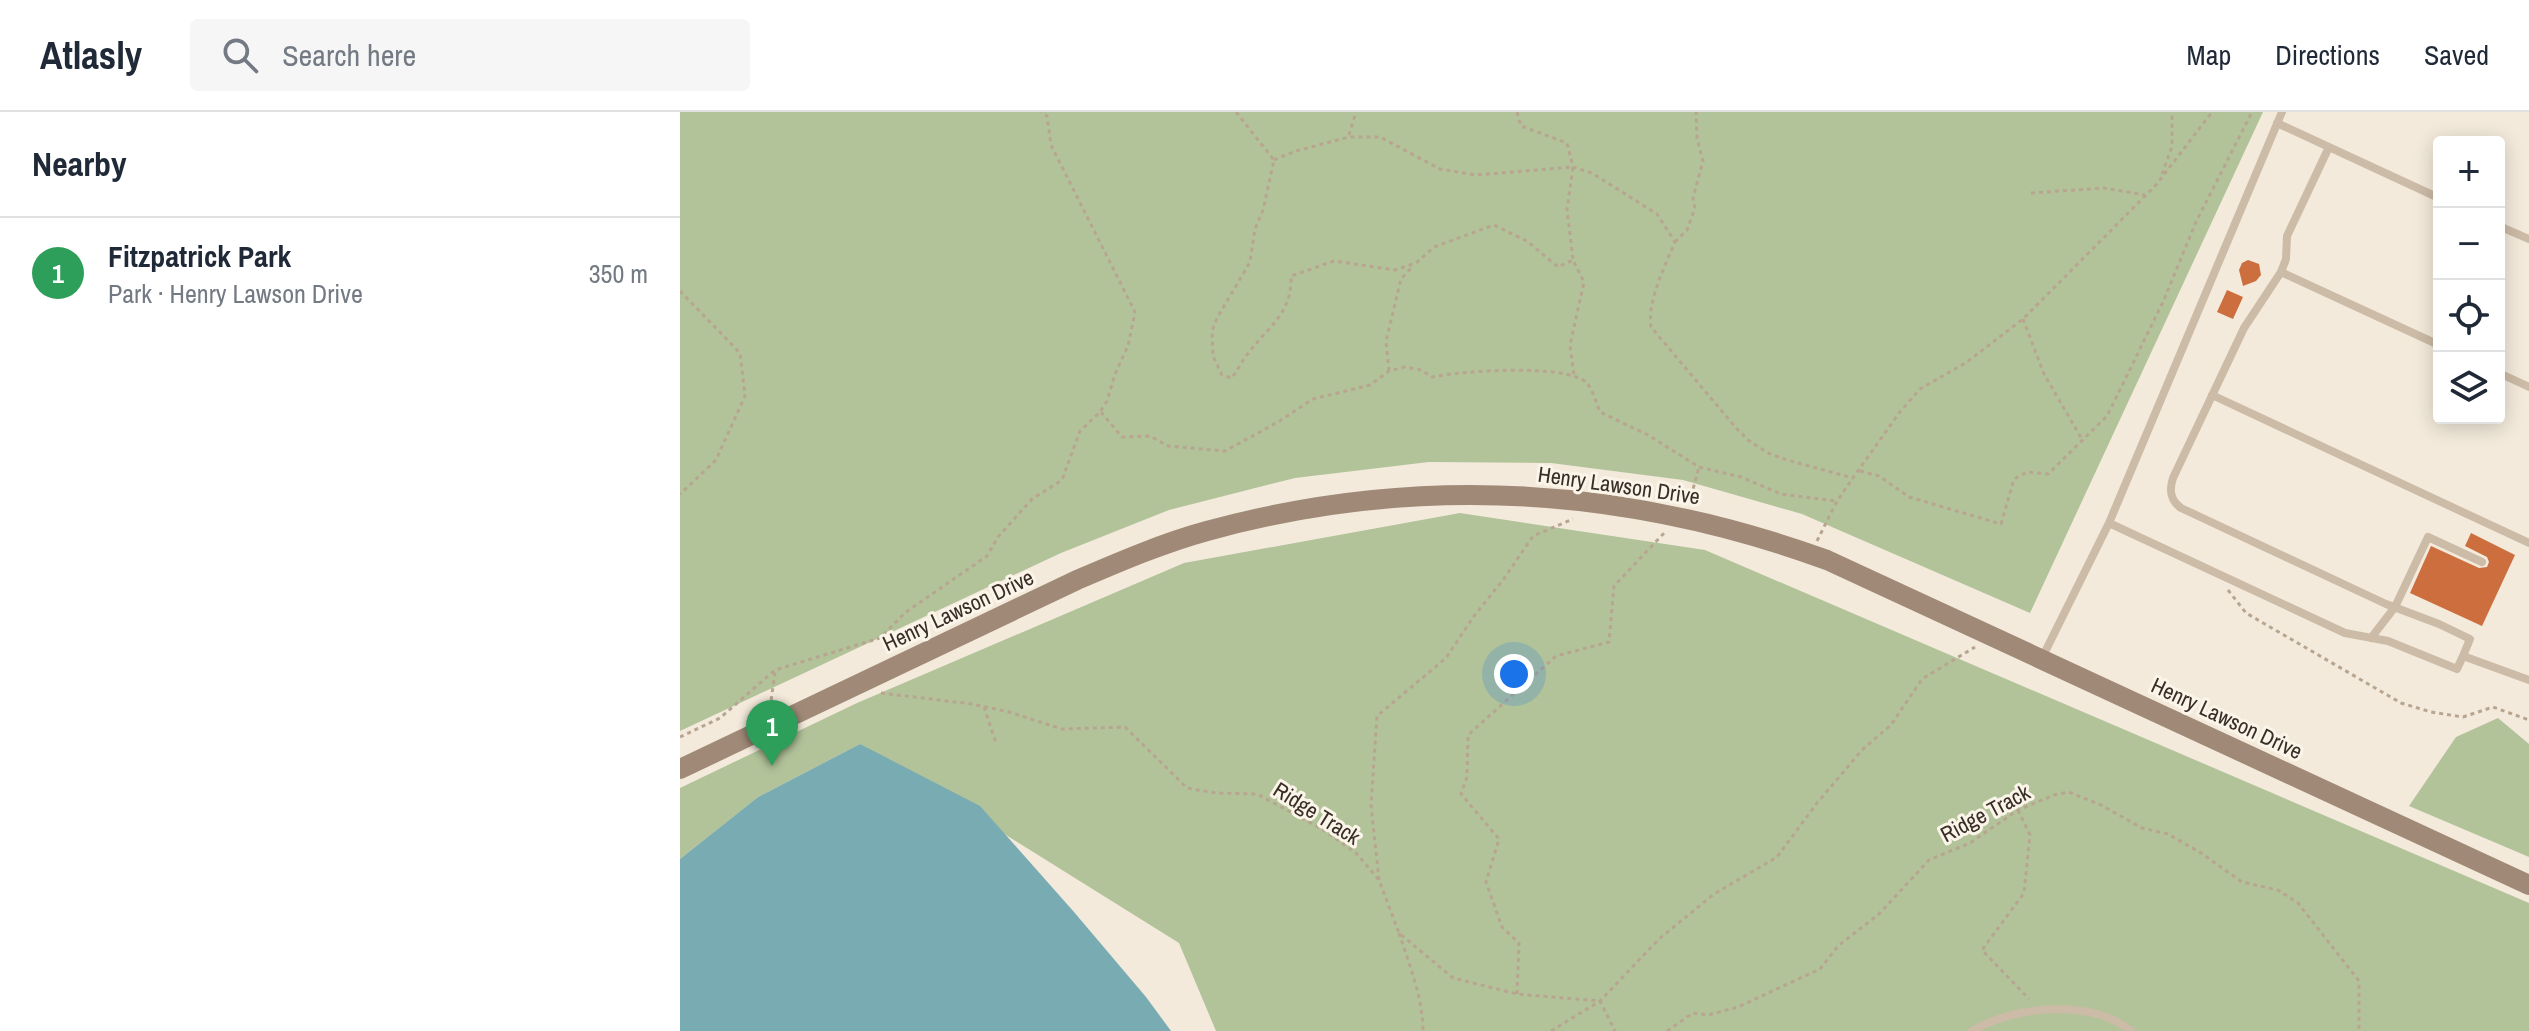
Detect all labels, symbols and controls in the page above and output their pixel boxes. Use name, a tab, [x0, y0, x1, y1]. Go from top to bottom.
search box	[190, 19, 750, 91]
text: Atlasly	[40, 30, 142, 81]
icon: search	[218, 33, 262, 77]
text: Search here	[282, 35, 416, 75]
text: Map	[2187, 36, 2231, 74]
text: Directions	[2275, 36, 2380, 74]
text: Saved	[2424, 36, 2489, 74]
map controls	[2433, 136, 2505, 424]
button: +	[2433, 136, 2505, 208]
text: Nearby	[32, 141, 127, 187]
button: −	[2433, 208, 2505, 280]
text: Fitzpatrick Park	[108, 236, 291, 276]
text: 1	[52, 256, 64, 291]
text: 350 m	[589, 256, 648, 291]
text: Park · Henry Lawson Drive	[108, 276, 363, 311]
button: locate	[2433, 280, 2505, 352]
button: layers	[2433, 352, 2505, 424]
street label: Henry Lawson Drive	[1536, 459, 1702, 511]
street label: Henry Lawson Drive	[878, 562, 1038, 658]
your location	[1494, 654, 1534, 694]
street label: Henry Lawson Drive	[2147, 670, 2307, 766]
pin: 1	[746, 700, 798, 766]
street label: Ridge Track	[1268, 774, 1367, 852]
street label: Ridge Track	[1935, 776, 2036, 849]

